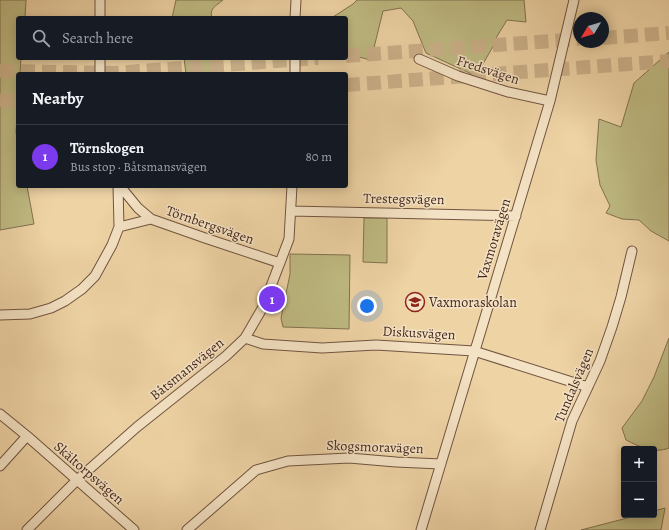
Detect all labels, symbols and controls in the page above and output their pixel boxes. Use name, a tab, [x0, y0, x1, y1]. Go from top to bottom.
north arrow	[573, 12, 609, 48]
search box	[16, 16, 348, 60]
icon: search	[30, 27, 52, 49]
text: Search here	[62, 28, 133, 48]
street label: Fredsvägen	[454, 51, 522, 89]
text: Nearby	[32, 87, 83, 110]
text: Törnskogen	[70, 138, 144, 158]
text: 1	[43, 148, 47, 165]
text: 80 m	[305, 148, 332, 165]
text: Bus stop · Båtsmansvägen	[70, 158, 207, 175]
street label: Trestegsvägen	[363, 189, 445, 209]
street label: Vaxmoravägen	[472, 196, 515, 283]
street label: Törnbergsvägen	[164, 201, 257, 249]
pin: 1	[259, 284, 285, 314]
school or university icon: Vaxmoraskolan	[404, 291, 426, 313]
place label: Vaxmoraskolan	[428, 293, 517, 312]
your location	[357, 296, 377, 316]
street label: Diskusvägen	[382, 322, 456, 344]
street label: Båtsmansvägen	[146, 333, 228, 405]
street label: Tundalsvägen	[550, 345, 598, 425]
street label: Skogsmoravägen	[326, 436, 424, 458]
street label: Skältorpsvägen	[50, 437, 128, 509]
map controls	[621, 446, 657, 518]
button: +	[621, 446, 657, 482]
button: −	[621, 482, 657, 518]

